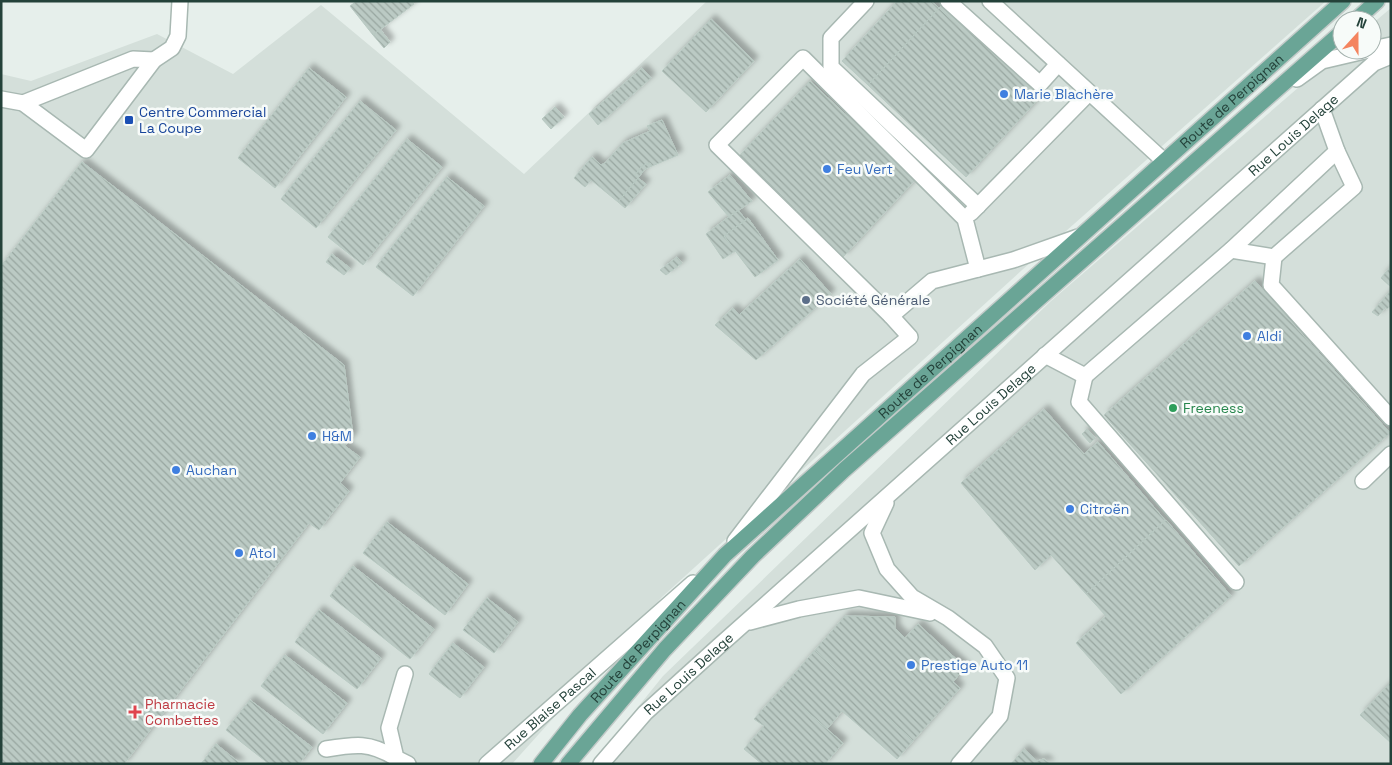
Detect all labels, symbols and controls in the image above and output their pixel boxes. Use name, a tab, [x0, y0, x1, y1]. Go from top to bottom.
north arrow	[1332, 10, 1382, 60]
text: N	[1354, 13, 1369, 33]
street label: Route de Perpignan	[1176, 50, 1287, 152]
place label: Marie Blachère	[1014, 85, 1114, 103]
marker: Marie Blachère	[998, 88, 1010, 100]
street label: Rue Louis Delage	[1244, 90, 1342, 180]
place label: Centre Commercial La Coupe	[139, 103, 266, 137]
marker: Centre Commercial La Coupe	[123, 114, 135, 126]
place label: Feu Vert	[837, 160, 893, 178]
marker: Feu Vert	[821, 163, 833, 175]
place label: Société Générale	[816, 291, 930, 309]
marker: Société Générale	[800, 294, 812, 306]
street label: Route de Perpignan	[874, 320, 986, 422]
place label: Aldi	[1257, 327, 1282, 345]
marker: Aldi	[1241, 330, 1253, 342]
street label: Rue Louis Delage	[942, 359, 1040, 449]
place label: Freeness	[1183, 399, 1244, 417]
marker: Freeness	[1167, 402, 1179, 414]
place label: H&M	[322, 427, 352, 445]
marker: H&M	[306, 430, 318, 442]
place label: Auchan	[186, 461, 237, 479]
marker: Auchan	[170, 464, 182, 476]
place label: Citroën	[1080, 500, 1129, 518]
marker: Citroën	[1064, 503, 1076, 515]
place label: Atol	[249, 544, 276, 562]
marker: Atol	[233, 547, 245, 559]
street label: Route de Perpignan	[586, 595, 690, 707]
street label: Rue Louis Delage	[640, 628, 737, 719]
place label: Prestige Auto 11	[921, 656, 1028, 674]
marker: Prestige Auto 11	[905, 659, 917, 671]
street label: Rue Blaise Pascal	[500, 663, 600, 754]
place label: Pharmacie Combettes	[145, 695, 219, 729]
marker: Pharmacie Combettes	[129, 706, 141, 718]

